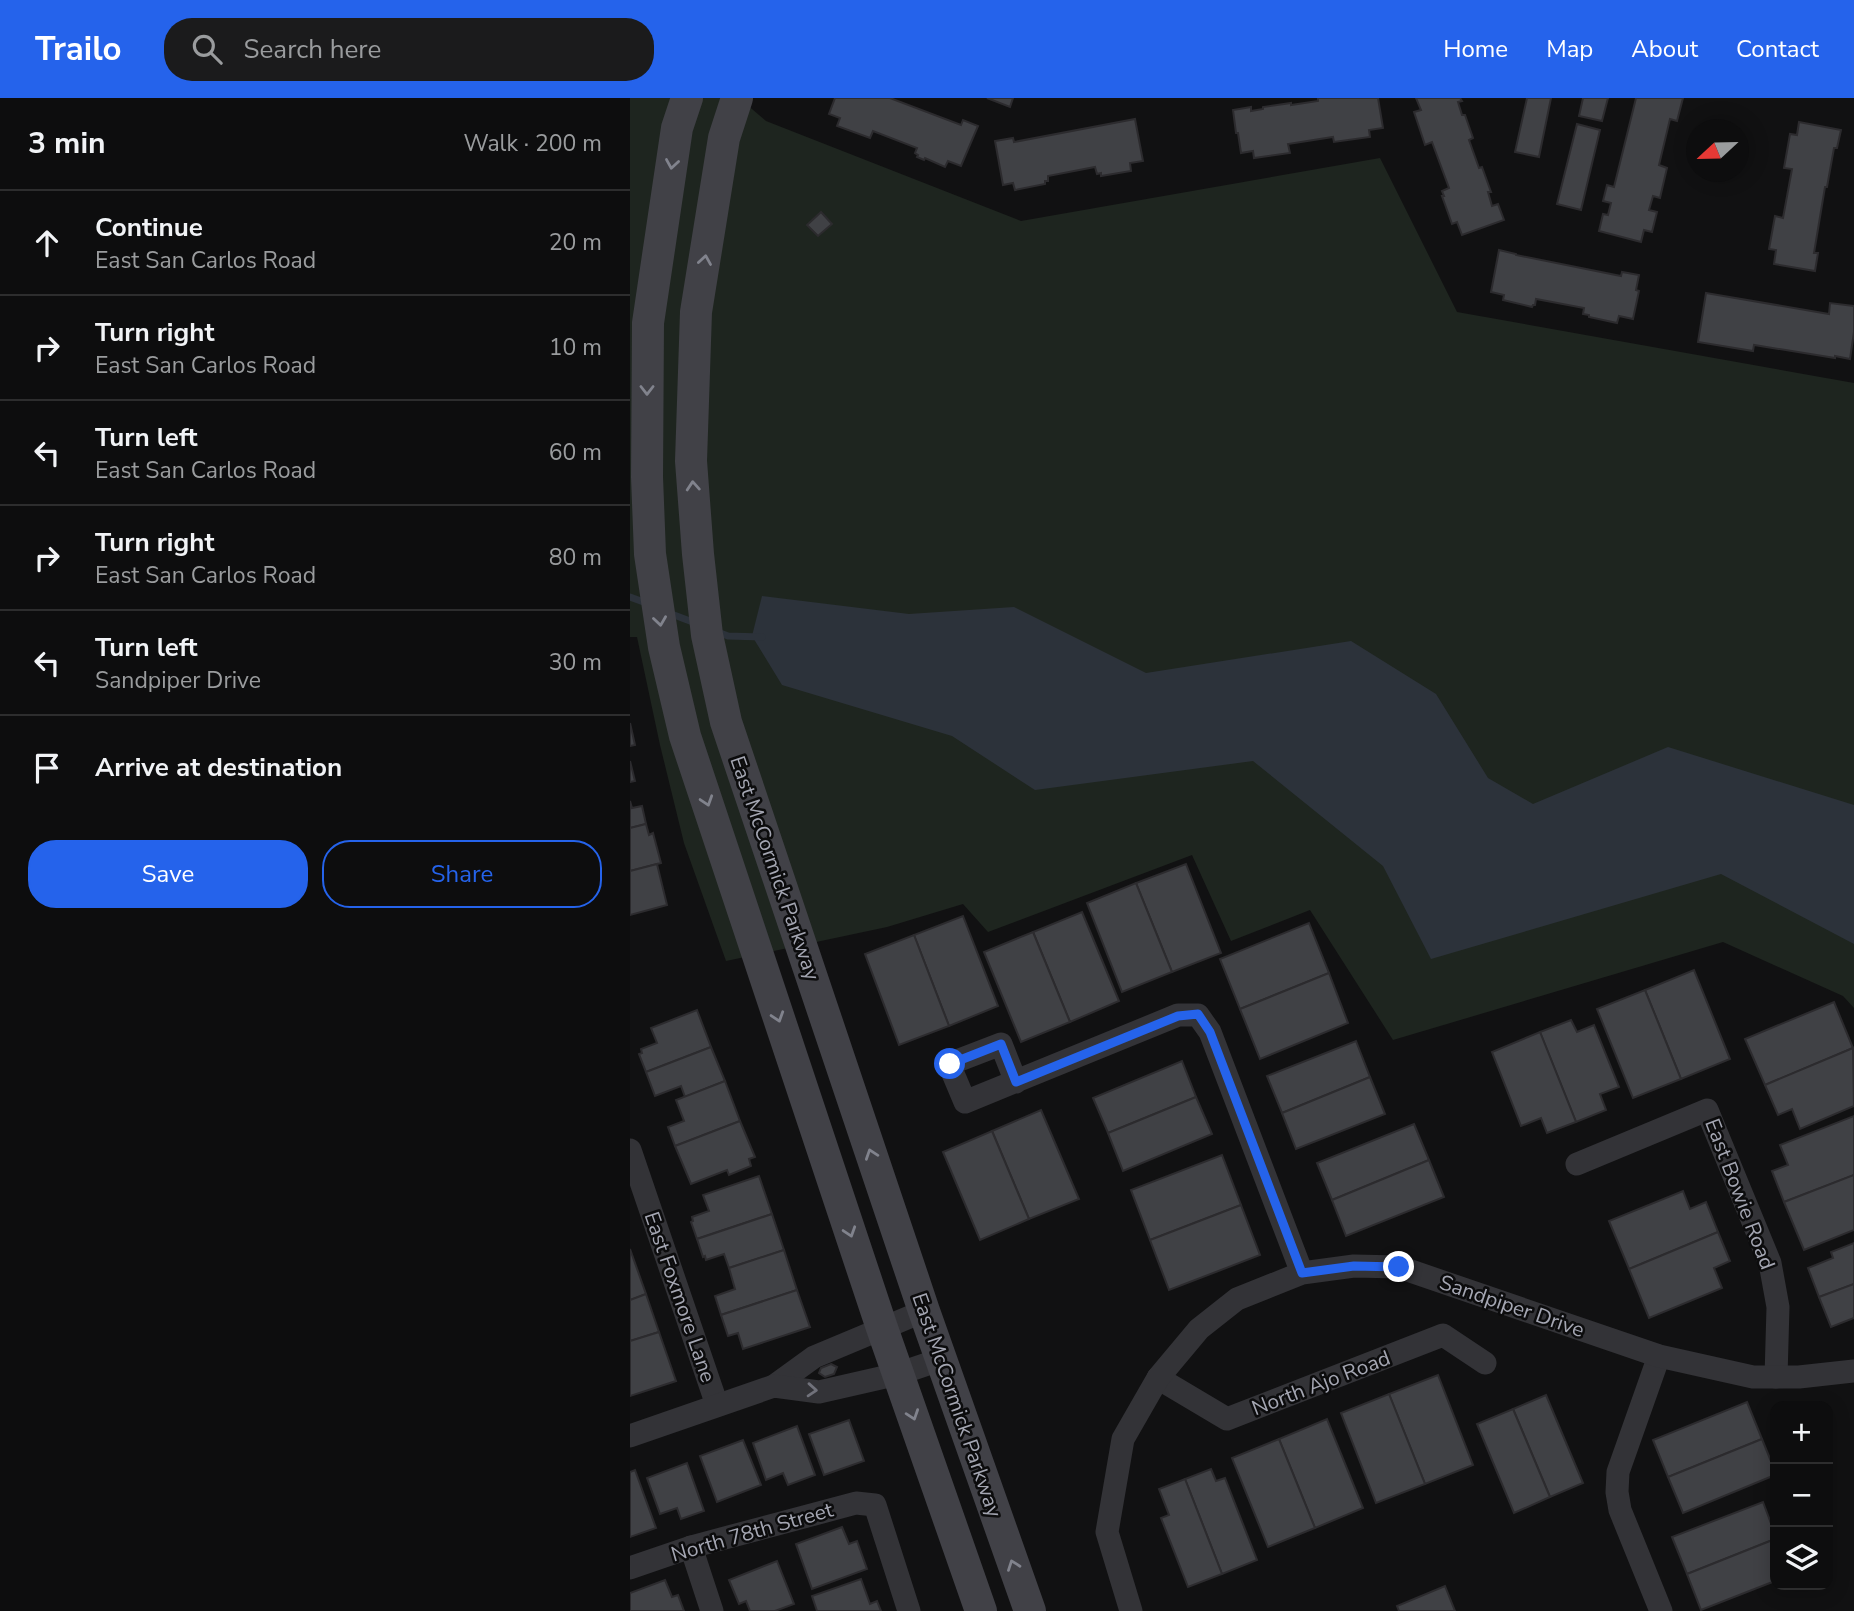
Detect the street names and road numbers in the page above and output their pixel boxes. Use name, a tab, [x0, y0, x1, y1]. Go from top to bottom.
street label: East McCormick Parkway	[723, 752, 827, 984]
street label: East Bowie Road	[1698, 1114, 1782, 1274]
street label: East Foxmore Lane	[638, 1208, 722, 1386]
street label: Sandpiper Drive	[1436, 1268, 1588, 1344]
street label: East McCormick Parkway	[905, 1289, 1009, 1521]
street label: North Ajo Road	[1248, 1344, 1394, 1422]
street label: North 78th Street	[668, 1495, 837, 1568]

